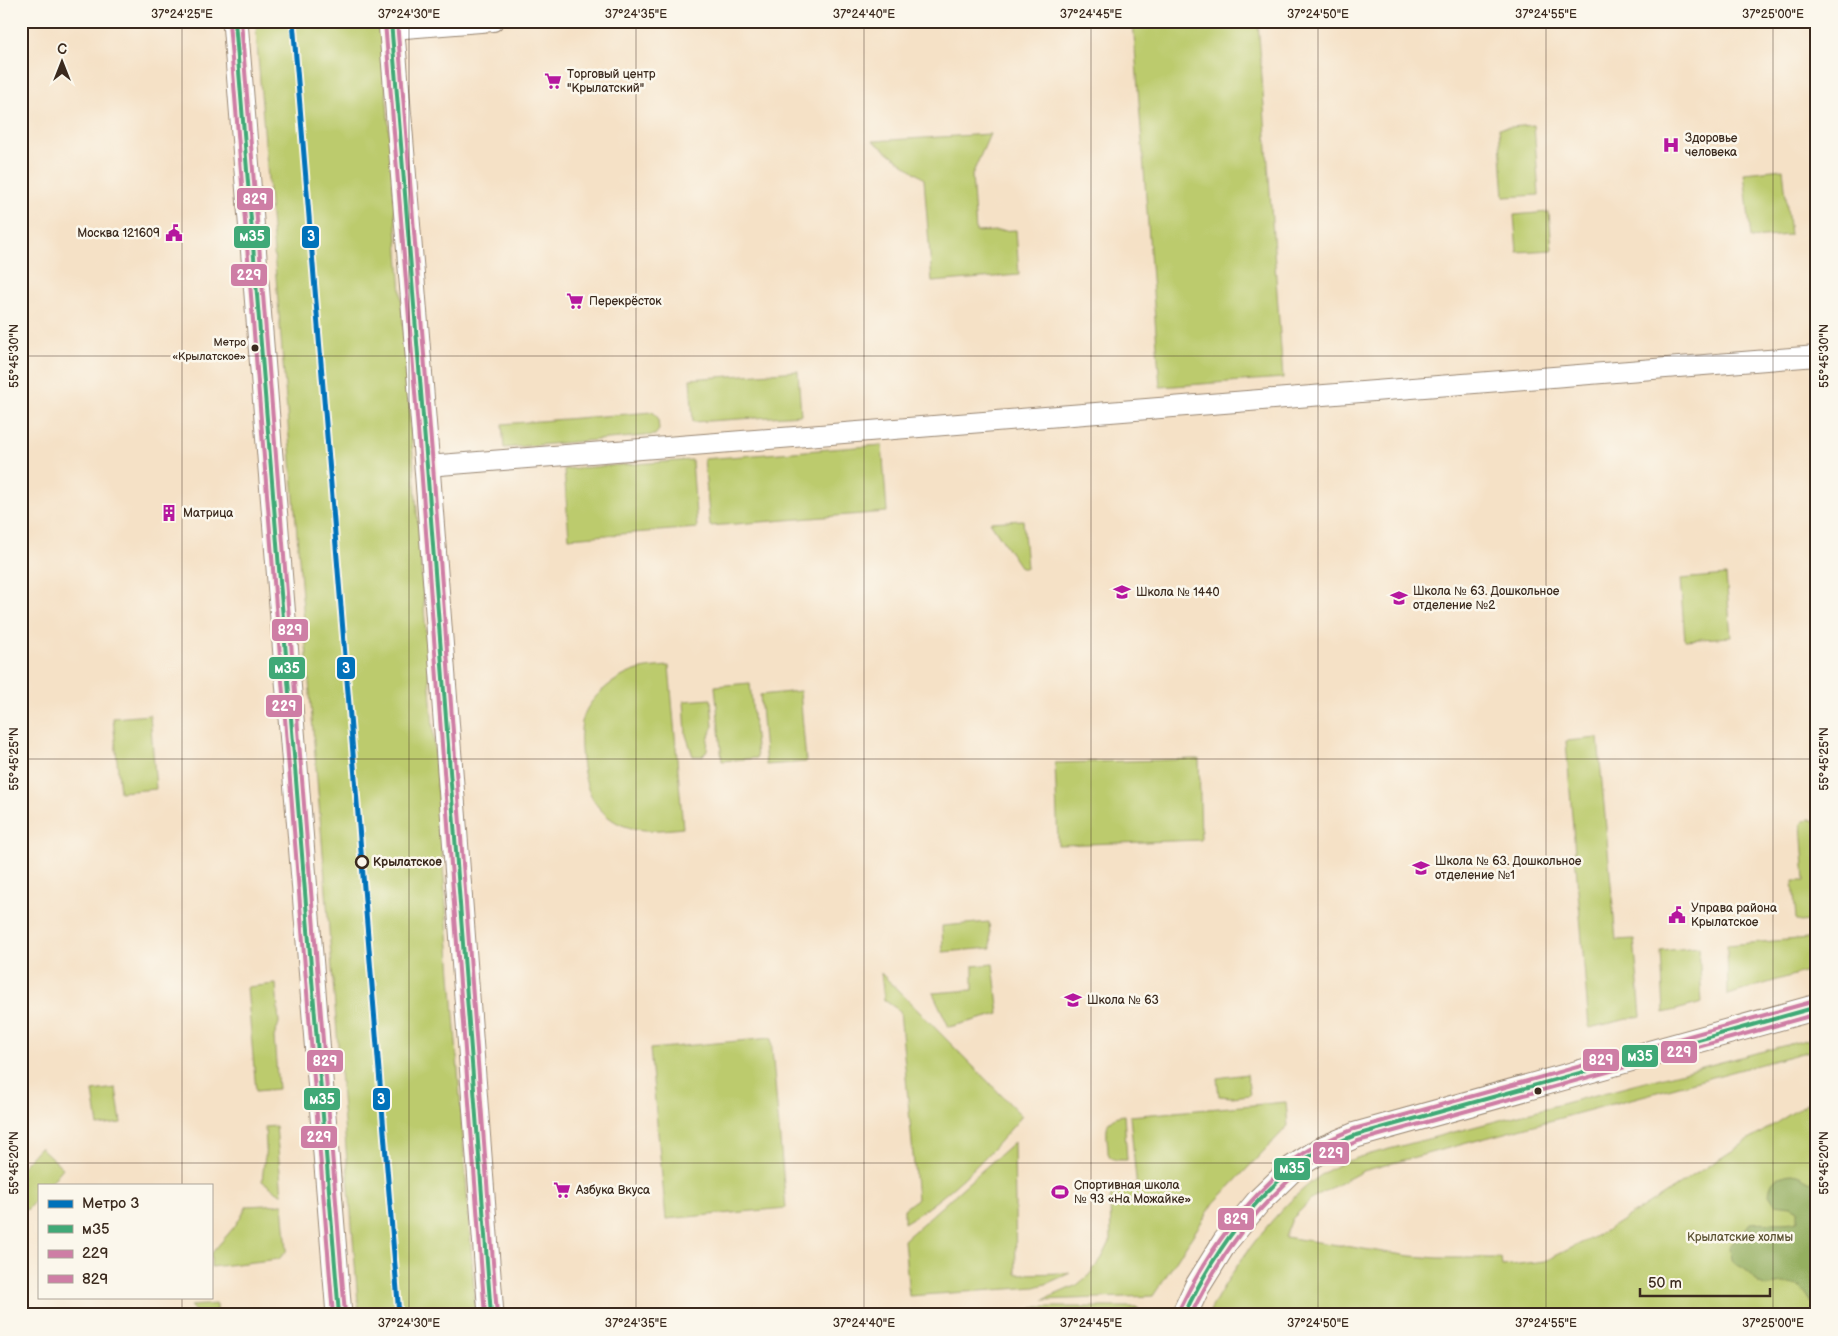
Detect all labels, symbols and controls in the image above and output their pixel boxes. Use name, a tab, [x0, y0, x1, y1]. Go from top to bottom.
text: 37°24'25"E	[151, 7, 213, 22]
text: 37°24'30"E	[378, 7, 440, 22]
text: 37°24'35"E	[605, 7, 667, 22]
text: 37°24'40"E	[833, 7, 895, 22]
text: 37°24'45"E	[1060, 7, 1122, 22]
text: 37°24'50"E	[1287, 7, 1349, 22]
text: 37°24'55"E	[1515, 7, 1577, 22]
text: 37°25'00"E	[1742, 7, 1804, 22]
north arrow	[38, 38, 88, 88]
text: С	[57, 41, 67, 58]
place label: Торговый центр "Крылатский"	[567, 67, 656, 96]
supermarket icon: Торговый центр "Крылатский"	[543, 71, 563, 91]
place label: Здоровье человека	[1685, 131, 1738, 160]
hospital icon: Здоровье человека	[1661, 135, 1681, 155]
line badge: 829	[236, 187, 274, 211]
text: 829	[242, 191, 268, 208]
public building icon: Москва 121609	[164, 223, 184, 243]
line badge: м35	[233, 225, 271, 249]
line badge: 3	[301, 225, 320, 249]
place label: Москва 121609	[77, 226, 160, 241]
text: м35	[239, 228, 265, 245]
text: 3	[307, 228, 315, 245]
line badge: 229	[230, 263, 268, 287]
text: 229	[237, 267, 261, 284]
supermarket icon: Перекрёсток	[565, 291, 585, 311]
place label: Перекрёсток	[589, 294, 662, 309]
text: 55°45'30"N	[7, 324, 22, 388]
text: 55°45'30"N	[1817, 324, 1832, 388]
place label: Метро «Крылатское»	[172, 336, 246, 363]
marker: Метро «Крылатское»	[250, 343, 260, 353]
building icon: Матрица	[159, 503, 179, 523]
place label: Матрица	[183, 506, 233, 521]
school or university icon: Школа № 1440	[1112, 582, 1132, 602]
place label: Школа № 63. Дошкольное отделение №2	[1413, 584, 1560, 613]
place label: Школа № 1440	[1136, 585, 1220, 600]
school or university icon: Школа № 63. Дошкольное отделение №2	[1389, 588, 1409, 608]
line badge: 829	[271, 618, 309, 642]
text: 829	[277, 622, 303, 639]
line badge: м35	[268, 656, 306, 680]
line badge: 3	[336, 656, 356, 680]
text: м35	[274, 660, 300, 677]
text: 3	[342, 660, 350, 677]
line badge: 229	[265, 694, 303, 718]
text: 229	[272, 698, 296, 715]
text: 55°45'25"N	[7, 727, 22, 791]
text: 55°45'25"N	[1817, 727, 1832, 791]
place label: Школа № 63. Дошкольное отделение №1	[1435, 854, 1582, 883]
marker: Крылатское	[355, 855, 369, 869]
place label: Крылатское	[373, 855, 442, 870]
school or university icon: Школа № 63. Дошкольное отделение №1	[1411, 858, 1431, 878]
place label: Управа района Крылатское	[1691, 901, 1777, 930]
public building icon: Управа района Крылатское	[1667, 905, 1687, 925]
school or university icon: Школа № 63	[1063, 990, 1083, 1010]
place label: Школа № 63	[1087, 993, 1159, 1008]
line badge: 229	[1660, 1040, 1698, 1064]
line badge: м35	[1621, 1044, 1659, 1068]
text: 229	[1667, 1044, 1691, 1061]
line badge: 829	[1582, 1048, 1620, 1072]
text: м35	[1627, 1048, 1653, 1065]
line badge: 829	[306, 1049, 344, 1073]
text: 829	[1588, 1052, 1614, 1069]
text: 829	[312, 1053, 338, 1070]
unlabelled marker	[1533, 1086, 1543, 1096]
line badge: м35	[303, 1087, 341, 1111]
line badge: 3	[372, 1087, 391, 1111]
text: м35	[309, 1091, 335, 1108]
text: 3	[377, 1091, 385, 1108]
line badge: 229	[300, 1125, 338, 1149]
text: 229	[307, 1129, 331, 1146]
text: 55°45'20"N	[7, 1131, 22, 1195]
text: 55°45'20"N	[1817, 1131, 1832, 1195]
line badge: 229	[1312, 1141, 1350, 1165]
text: 229	[1319, 1145, 1343, 1162]
line badge: м35	[1273, 1157, 1311, 1181]
text: м35	[1279, 1160, 1305, 1177]
place label: Спортивная школа № 93 «На Можайке»	[1074, 1178, 1192, 1207]
supermarket icon: Азбука Вкуса	[552, 1180, 572, 1200]
sports icon: Спортивная школа № 93 «На Можайке»	[1050, 1182, 1070, 1202]
place label: Азбука Вкуса	[575, 1183, 650, 1198]
legend	[38, 1184, 212, 1298]
text: Метро 3	[82, 1194, 139, 1213]
line badge: 829	[1217, 1207, 1255, 1231]
text: 829	[1223, 1211, 1249, 1228]
text: м35	[82, 1220, 110, 1239]
park label: Крылатские холмы	[1687, 1230, 1793, 1245]
text: 229	[82, 1244, 108, 1263]
scale bar	[1640, 1266, 1770, 1298]
text: 829	[82, 1270, 108, 1289]
text: 50 m	[1648, 1274, 1682, 1293]
text: 37°24'30"E	[378, 1316, 440, 1331]
text: 37°24'35"E	[605, 1316, 667, 1331]
text: 37°24'40"E	[833, 1316, 895, 1331]
text: 37°24'45"E	[1060, 1316, 1122, 1331]
text: 37°24'50"E	[1287, 1316, 1349, 1331]
text: 37°24'55"E	[1515, 1316, 1577, 1331]
text: 37°25'00"E	[1742, 1316, 1804, 1331]

